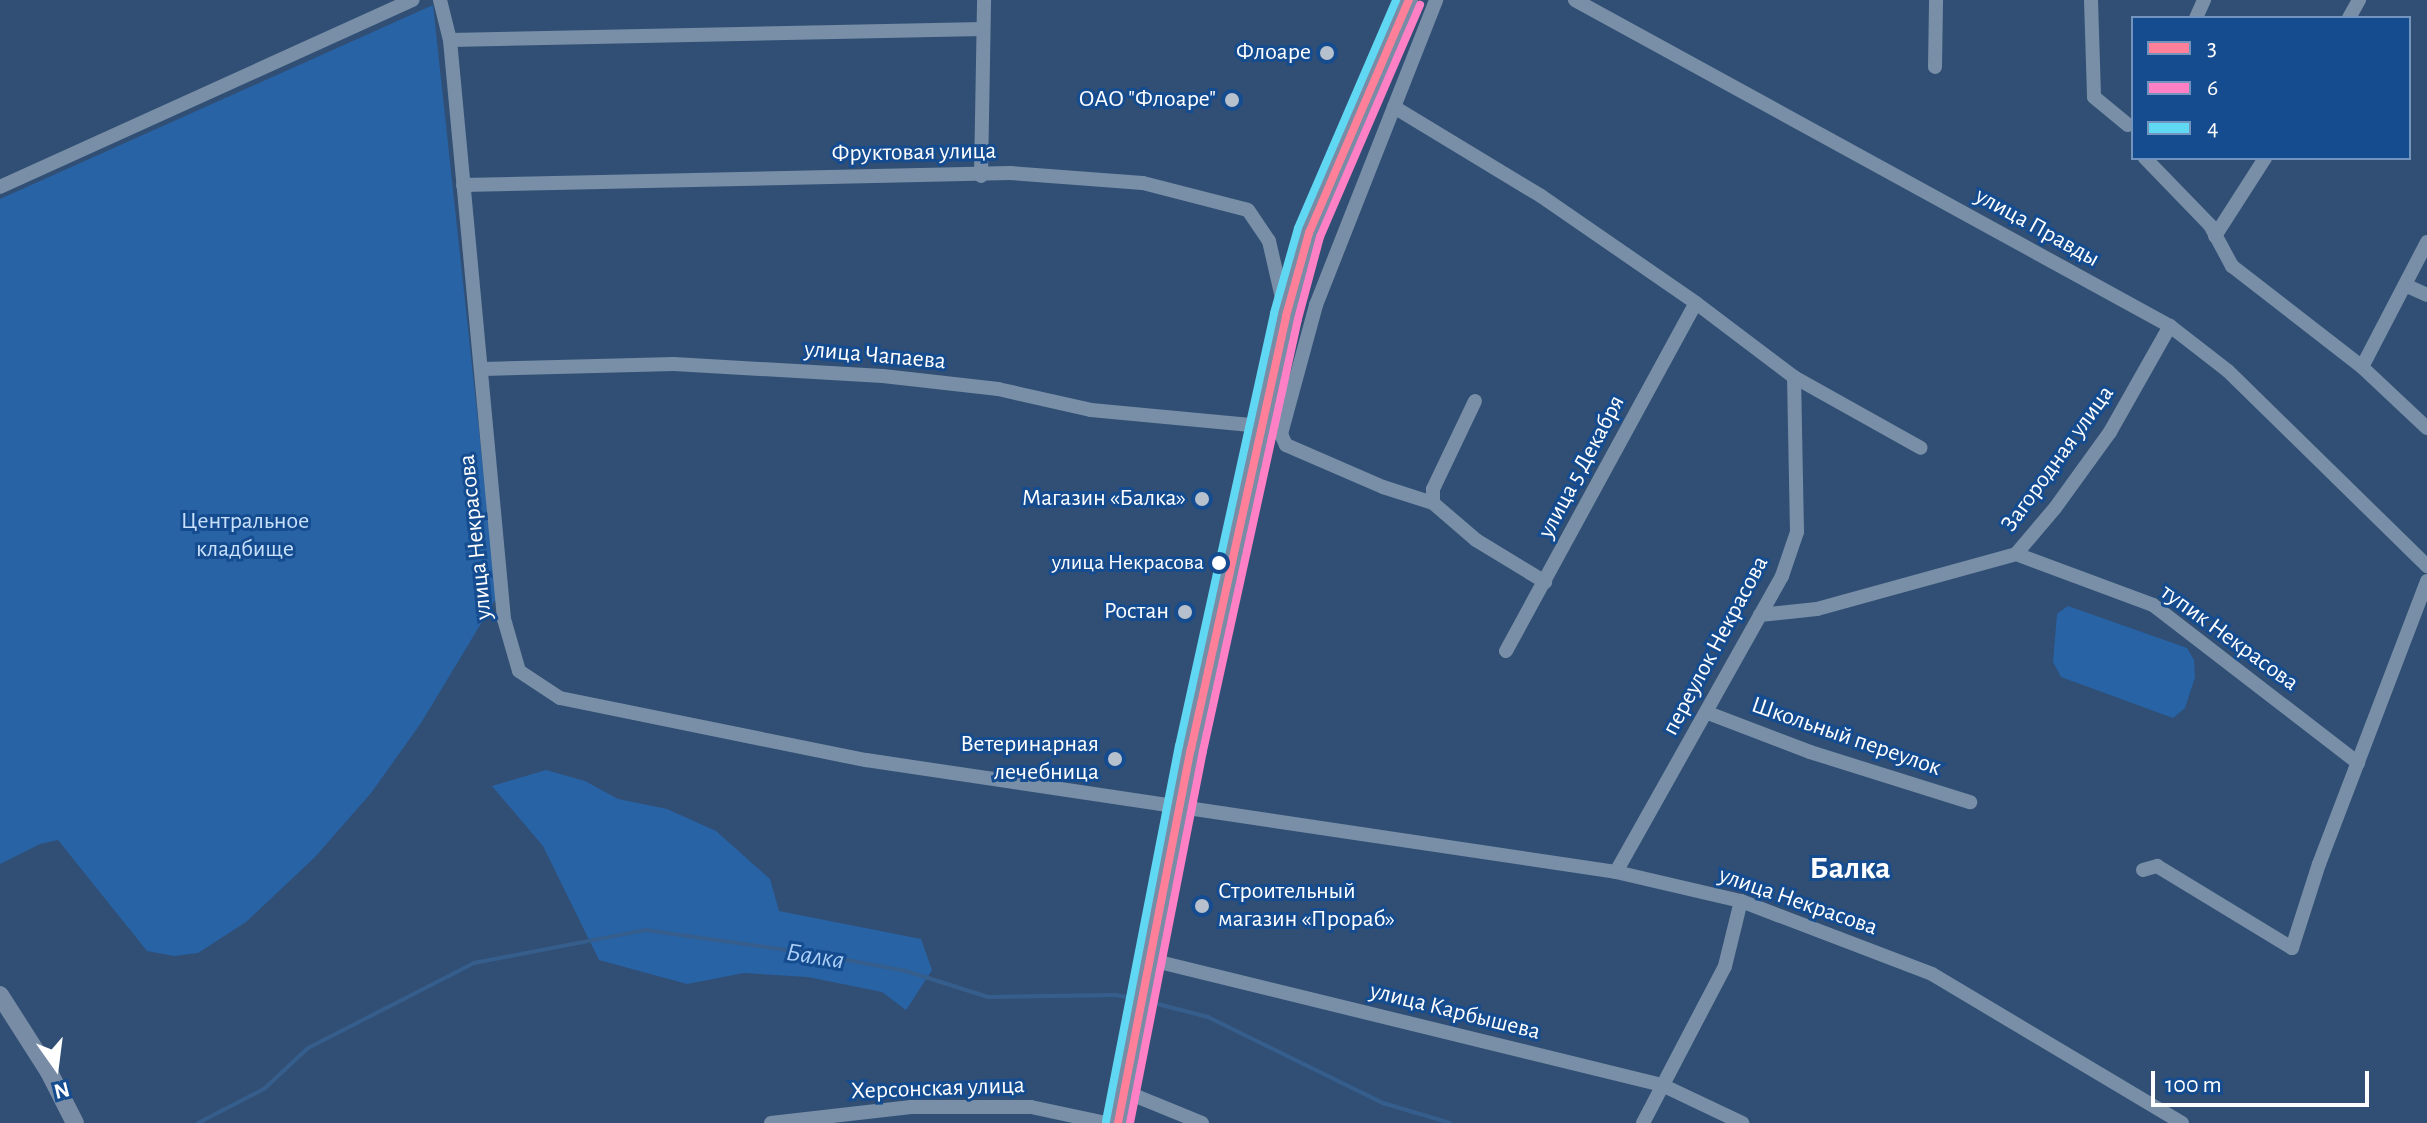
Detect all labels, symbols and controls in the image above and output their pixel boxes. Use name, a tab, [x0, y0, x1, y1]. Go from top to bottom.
legend	[2131, 16, 2411, 160]
text: 3	[2207, 36, 2217, 60]
place label: Флоаре	[1236, 39, 1311, 67]
marker: Флоаре	[1318, 44, 1336, 62]
text: 6	[2207, 76, 2218, 100]
place label: ОАО "Флоаре"	[1079, 86, 1216, 114]
marker: ОАО "Флоаре"	[1223, 91, 1241, 109]
text: 4	[2207, 116, 2219, 140]
street label: Фруктовая улица	[831, 137, 997, 169]
street label: улица Правды	[1970, 182, 2104, 274]
street label: улица Чапаева	[803, 335, 947, 377]
street label: Загородная улица	[1995, 380, 2121, 538]
street label: улица 5 Декабря	[1532, 391, 1632, 543]
street label: улица Некрасова	[453, 453, 499, 621]
place label: Магазин «Балка»	[1022, 485, 1186, 513]
marker: Магазин «Балка»	[1193, 490, 1211, 508]
park label: Центральное кладбище	[181, 508, 309, 564]
place label: улица Некрасова	[1052, 550, 1204, 576]
street label: переулок Некрасова	[1657, 551, 1775, 741]
marker: улица Некрасова	[1211, 555, 1227, 571]
street label: тупик Некрасова	[2154, 578, 2304, 698]
place label: Ростан	[1104, 598, 1169, 626]
marker: Ростан	[1176, 603, 1194, 621]
street label: Школьный переулок	[1747, 691, 1945, 783]
place label: Ветеринарная лечебница	[960, 731, 1099, 787]
marker: Ветеринарная лечебница	[1106, 750, 1124, 768]
district label: Балка	[1810, 849, 1890, 887]
street label: улица Некрасова	[1715, 861, 1881, 943]
place label: Строительный магазин «Прораб»	[1218, 878, 1395, 934]
marker: Строительный магазин «Прораб»	[1193, 897, 1211, 915]
water label: Балка	[784, 937, 846, 977]
street label: улица Карбышева	[1367, 977, 1543, 1047]
north arrow	[16, 1027, 96, 1107]
scale bar	[2155, 1055, 2373, 1105]
street label: Херсонская улица	[851, 1072, 1025, 1106]
text: 100 m	[2165, 1073, 2222, 1097]
text: N	[52, 1078, 72, 1103]

